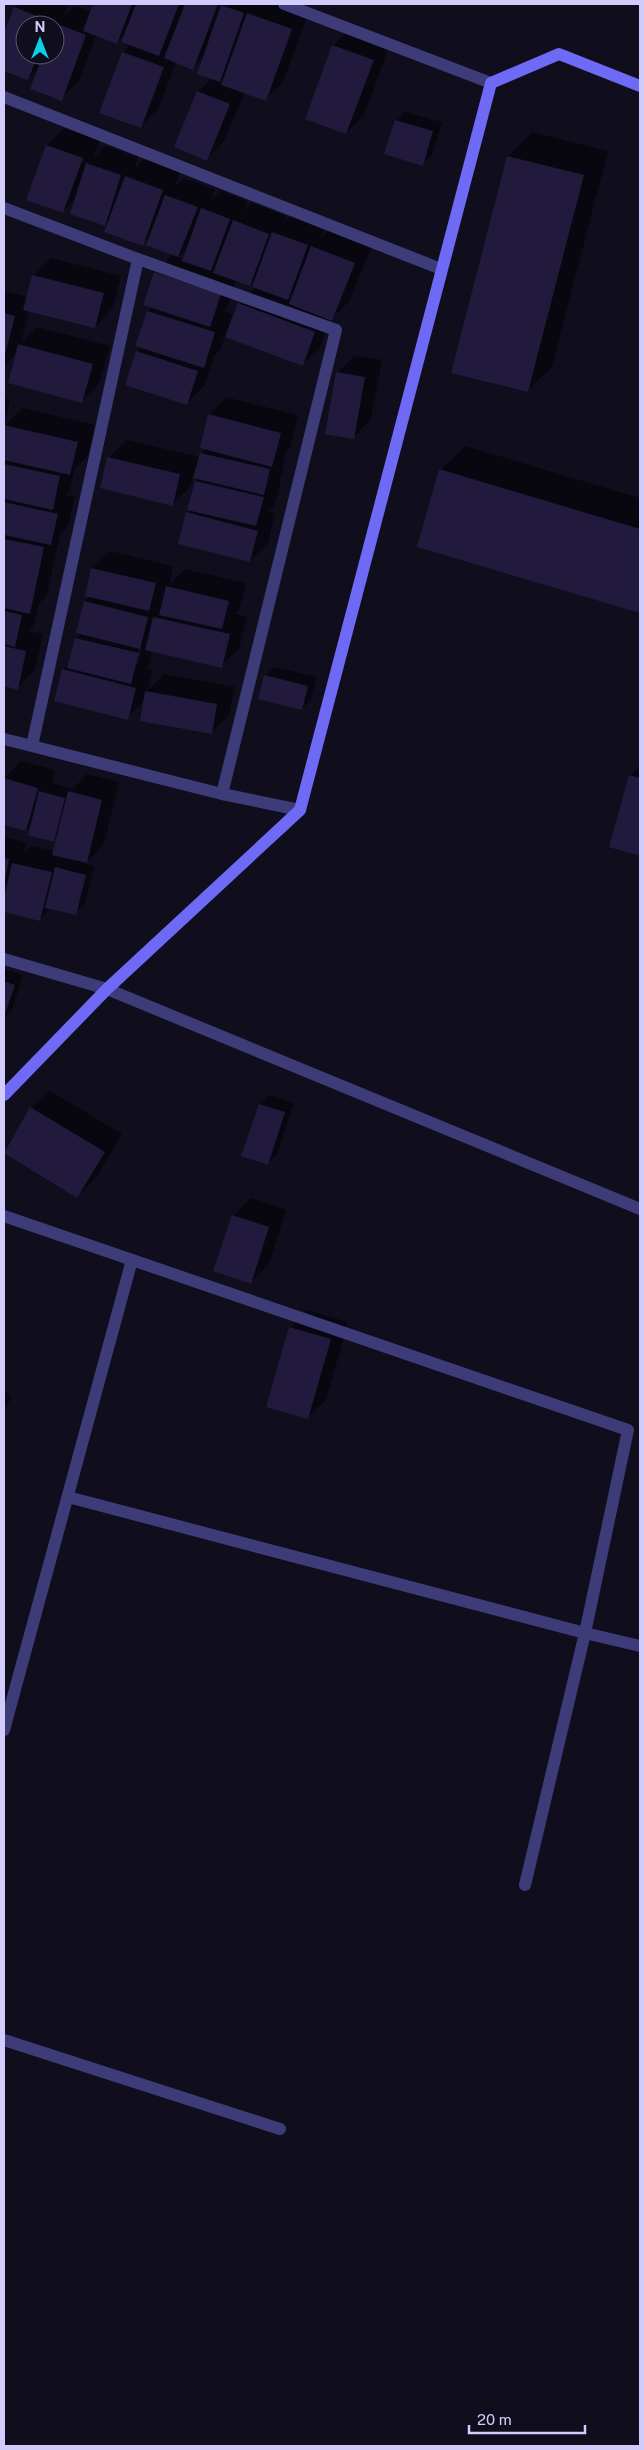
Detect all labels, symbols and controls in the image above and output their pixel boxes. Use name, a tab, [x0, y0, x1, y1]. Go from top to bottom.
north arrow	[15, 15, 65, 65]
text: N	[35, 19, 45, 35]
scale bar	[469, 2402, 585, 2434]
text: 20 m	[477, 2411, 512, 2428]

